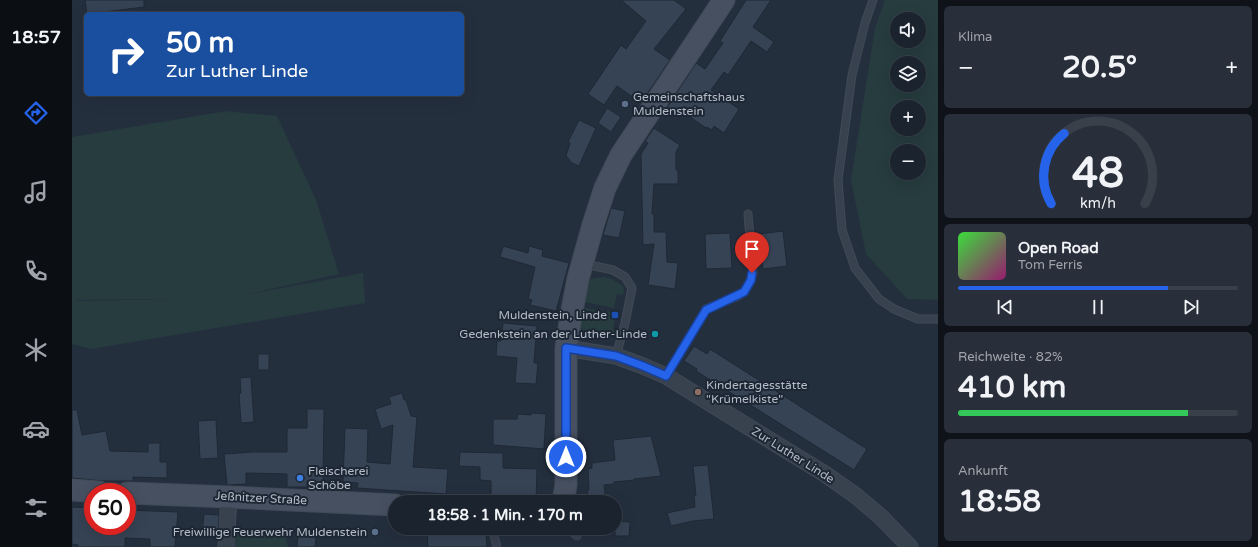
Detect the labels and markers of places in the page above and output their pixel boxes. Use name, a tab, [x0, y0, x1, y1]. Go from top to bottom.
place label: Gemeinschaftshaus Muldenstein	[633, 90, 745, 118]
marker: Gemeinschaftshaus Muldenstein	[620, 99, 630, 109]
pin	[735, 232, 769, 273]
place label: Muldenstein, Linde	[498, 308, 607, 322]
marker: Muldenstein, Linde	[610, 310, 620, 320]
place label: Gedenkstein an der Luther-Linde	[459, 327, 647, 341]
marker: Gedenkstein an der Luther-Linde	[650, 329, 660, 339]
place label: Kindertagesstätte "Krümelkiste"	[706, 378, 808, 406]
marker: Kindertagesstätte "Krümelkiste"	[693, 387, 703, 397]
place label: Fleischerei Schöbe	[308, 464, 368, 492]
marker: Fleischerei Schöbe	[295, 473, 305, 483]
place label: Freiwillige Feuerwehr Muldenstein	[173, 525, 367, 539]
marker: Freiwillige Feuerwehr Muldenstein	[370, 527, 380, 537]

